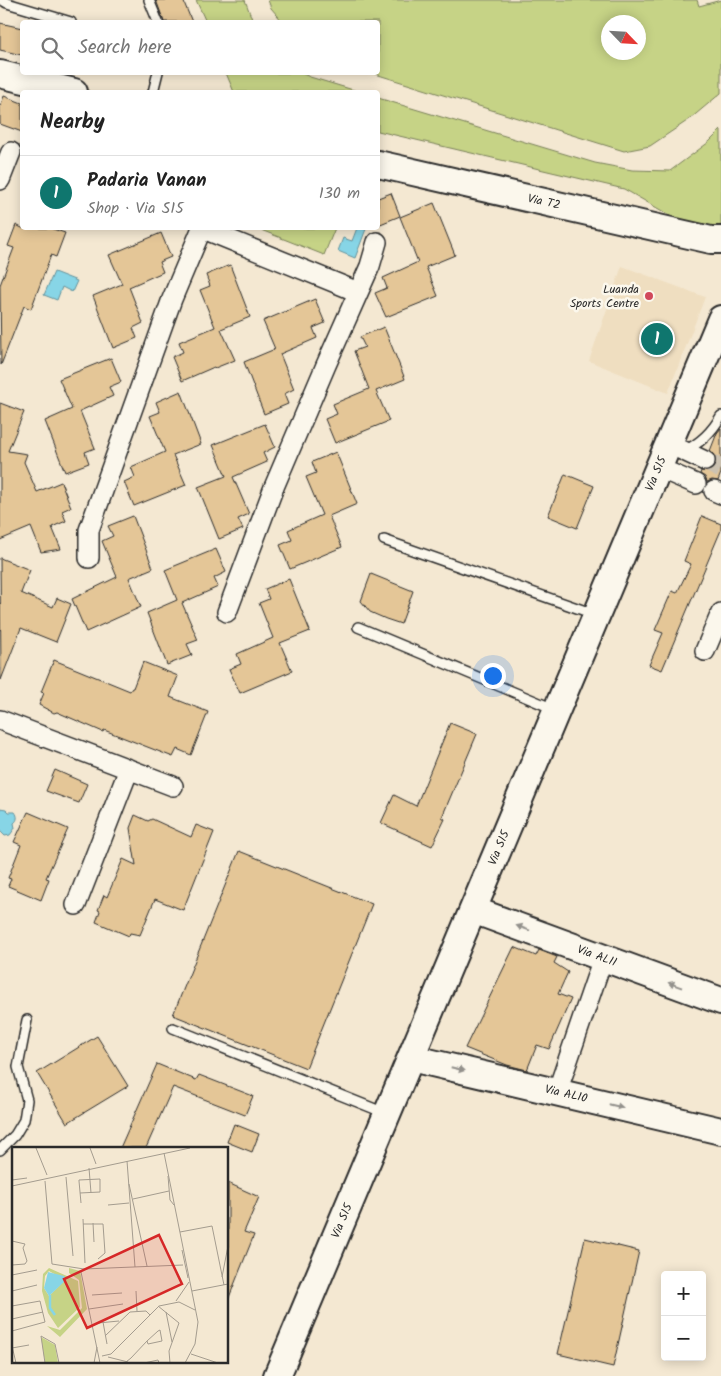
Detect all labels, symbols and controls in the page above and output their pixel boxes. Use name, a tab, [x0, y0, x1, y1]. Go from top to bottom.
north arrow	[601, 15, 646, 60]
search box	[20, 20, 380, 75]
text: Search here	[78, 33, 172, 63]
icon: search	[38, 34, 66, 62]
text: Nearby	[40, 106, 105, 139]
text: Padaria Vanan	[87, 166, 206, 196]
text: 1	[54, 181, 58, 206]
text: 130 m	[319, 181, 360, 206]
street label: Via T2	[526, 189, 562, 215]
text: Shop · Via S15	[87, 196, 184, 221]
place label: Luanda Sports Centre	[570, 280, 640, 313]
marker: Luanda Sports Centre	[643, 290, 655, 302]
pin: 1	[641, 320, 673, 358]
street label: Via S15	[640, 452, 672, 494]
your location	[480, 663, 506, 689]
street label: Via S15	[483, 826, 515, 868]
one-way arrow	[515, 924, 530, 932]
street label: Via AL11	[574, 940, 620, 972]
one-way arrow	[667, 981, 682, 989]
one-way arrow	[451, 1065, 466, 1073]
street label: Via AL10	[543, 1080, 589, 1108]
one-way arrow	[609, 1102, 624, 1110]
inset map	[12, 1147, 229, 1364]
street label: Via S15	[326, 1199, 358, 1241]
map controls	[661, 1271, 706, 1361]
button: +	[661, 1271, 706, 1316]
button: −	[661, 1316, 706, 1361]

